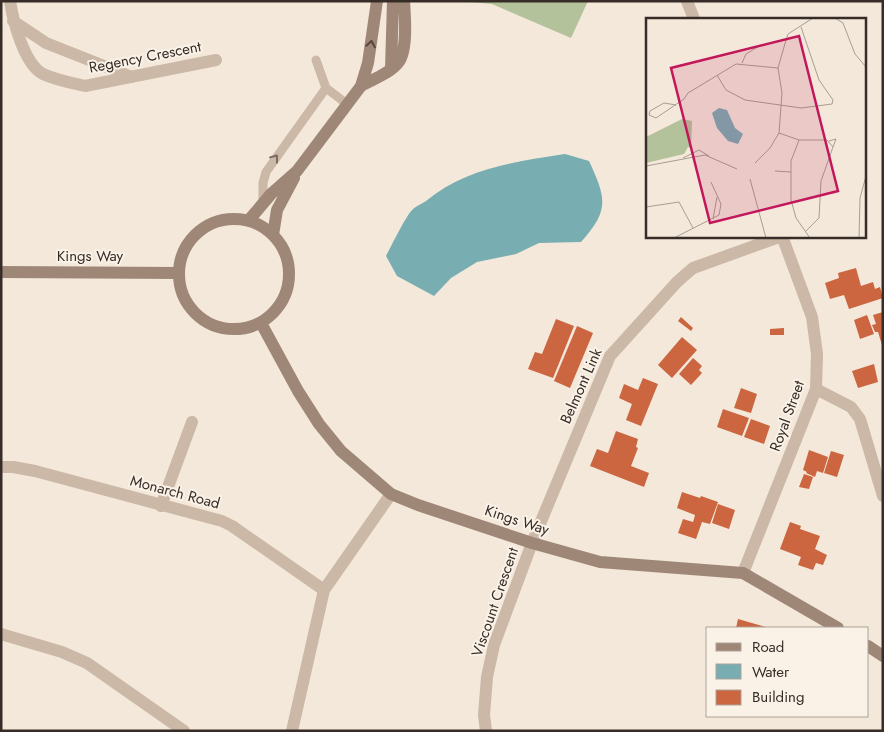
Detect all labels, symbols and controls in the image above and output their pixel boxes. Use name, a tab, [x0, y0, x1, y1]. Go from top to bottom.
inset map	[646, 18, 866, 238]
street label: Regency Crescent	[87, 35, 203, 79]
one-way arrow	[366, 39, 376, 48]
one-way arrow	[269, 154, 278, 164]
street label: Kings Way	[57, 245, 124, 267]
street label: Belmont Link	[555, 344, 608, 427]
street label: Royal Street	[764, 377, 810, 454]
street label: Monarch Road	[128, 469, 222, 515]
street label: Kings Way	[482, 499, 552, 541]
street label: Viscount Crescent	[466, 544, 524, 660]
legend	[706, 627, 869, 717]
text: Road	[752, 636, 784, 658]
text: Water	[752, 661, 790, 683]
text: Building	[752, 686, 804, 708]

